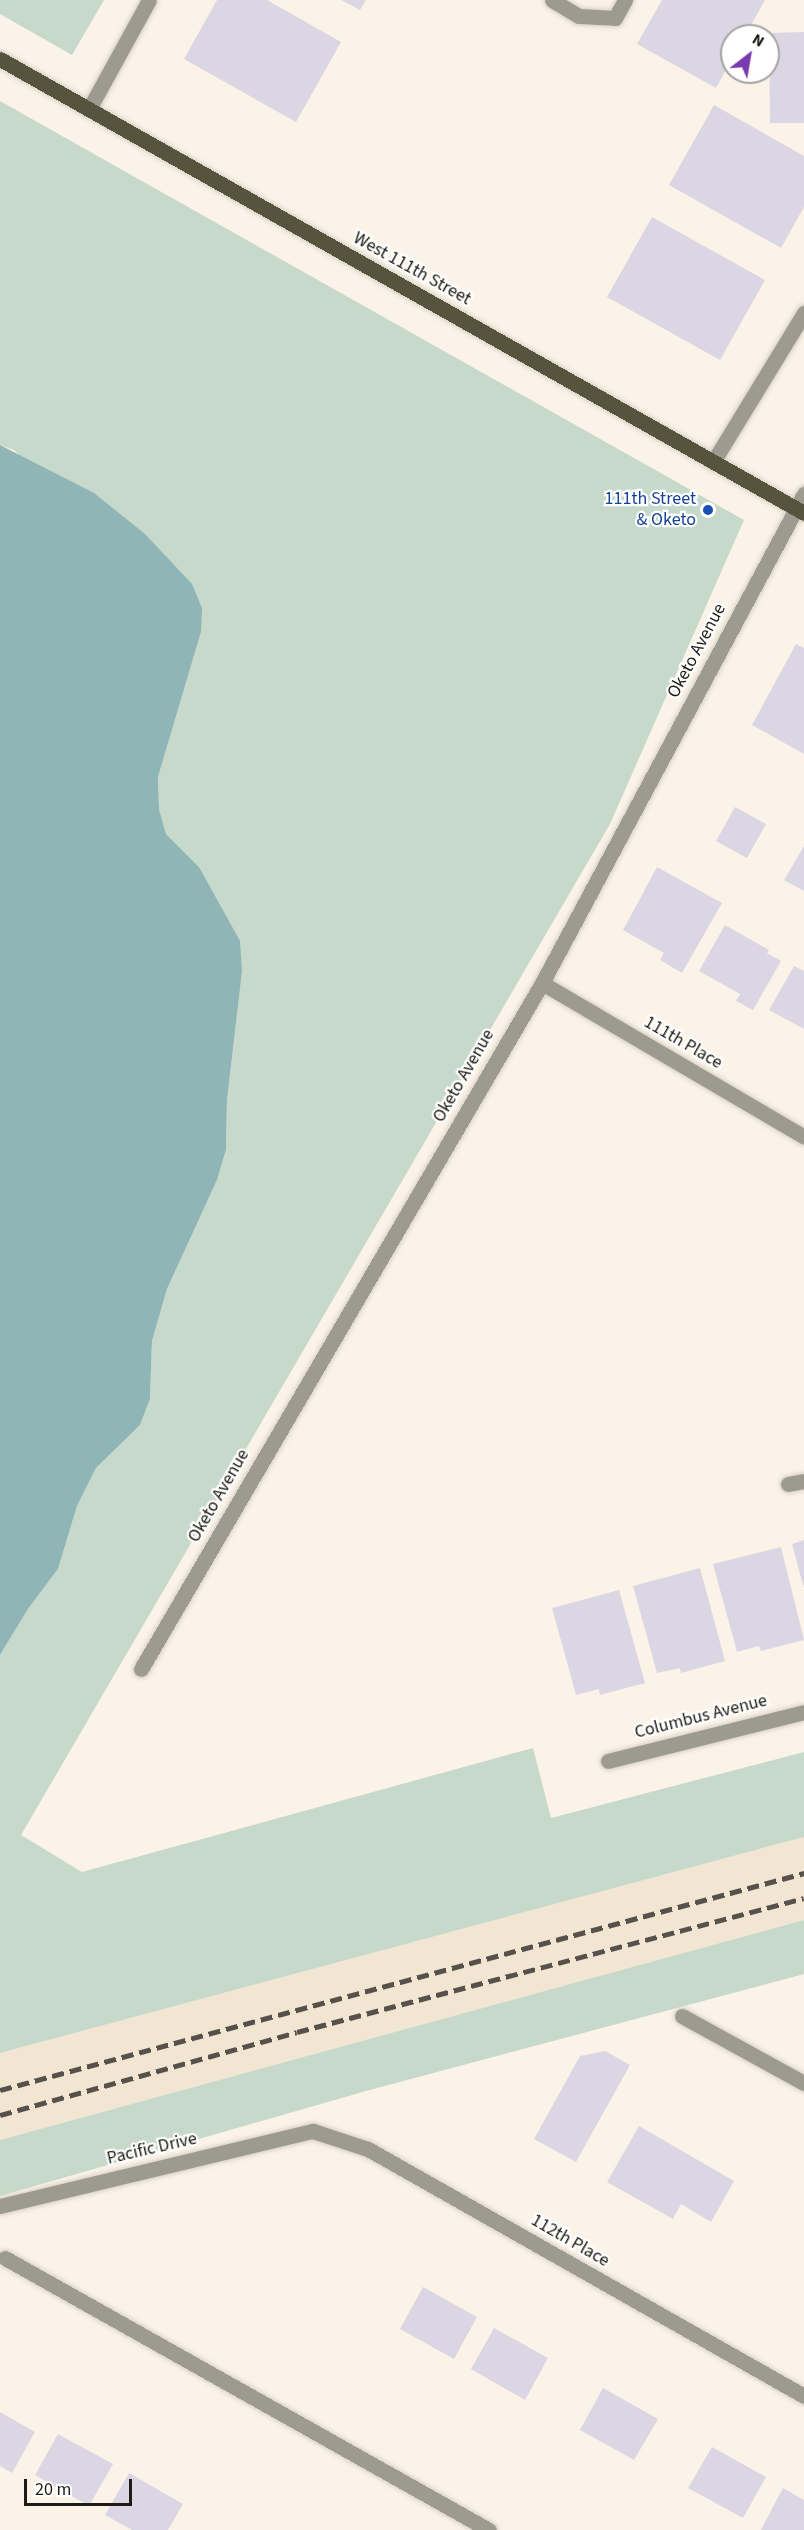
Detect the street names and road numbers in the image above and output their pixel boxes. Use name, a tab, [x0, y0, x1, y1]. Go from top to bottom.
street label: West 111th Street	[349, 228, 475, 310]
street label: Oketo Avenue	[663, 600, 731, 702]
street label: 111th Place	[640, 1012, 726, 1074]
street label: Oketo Avenue	[429, 1026, 499, 1126]
street label: Oketo Avenue	[184, 1446, 254, 1546]
street label: Columbus Avenue	[633, 1690, 769, 1744]
street label: Pacific Drive	[105, 2128, 199, 2170]
street label: 112th Place	[527, 2210, 613, 2272]

